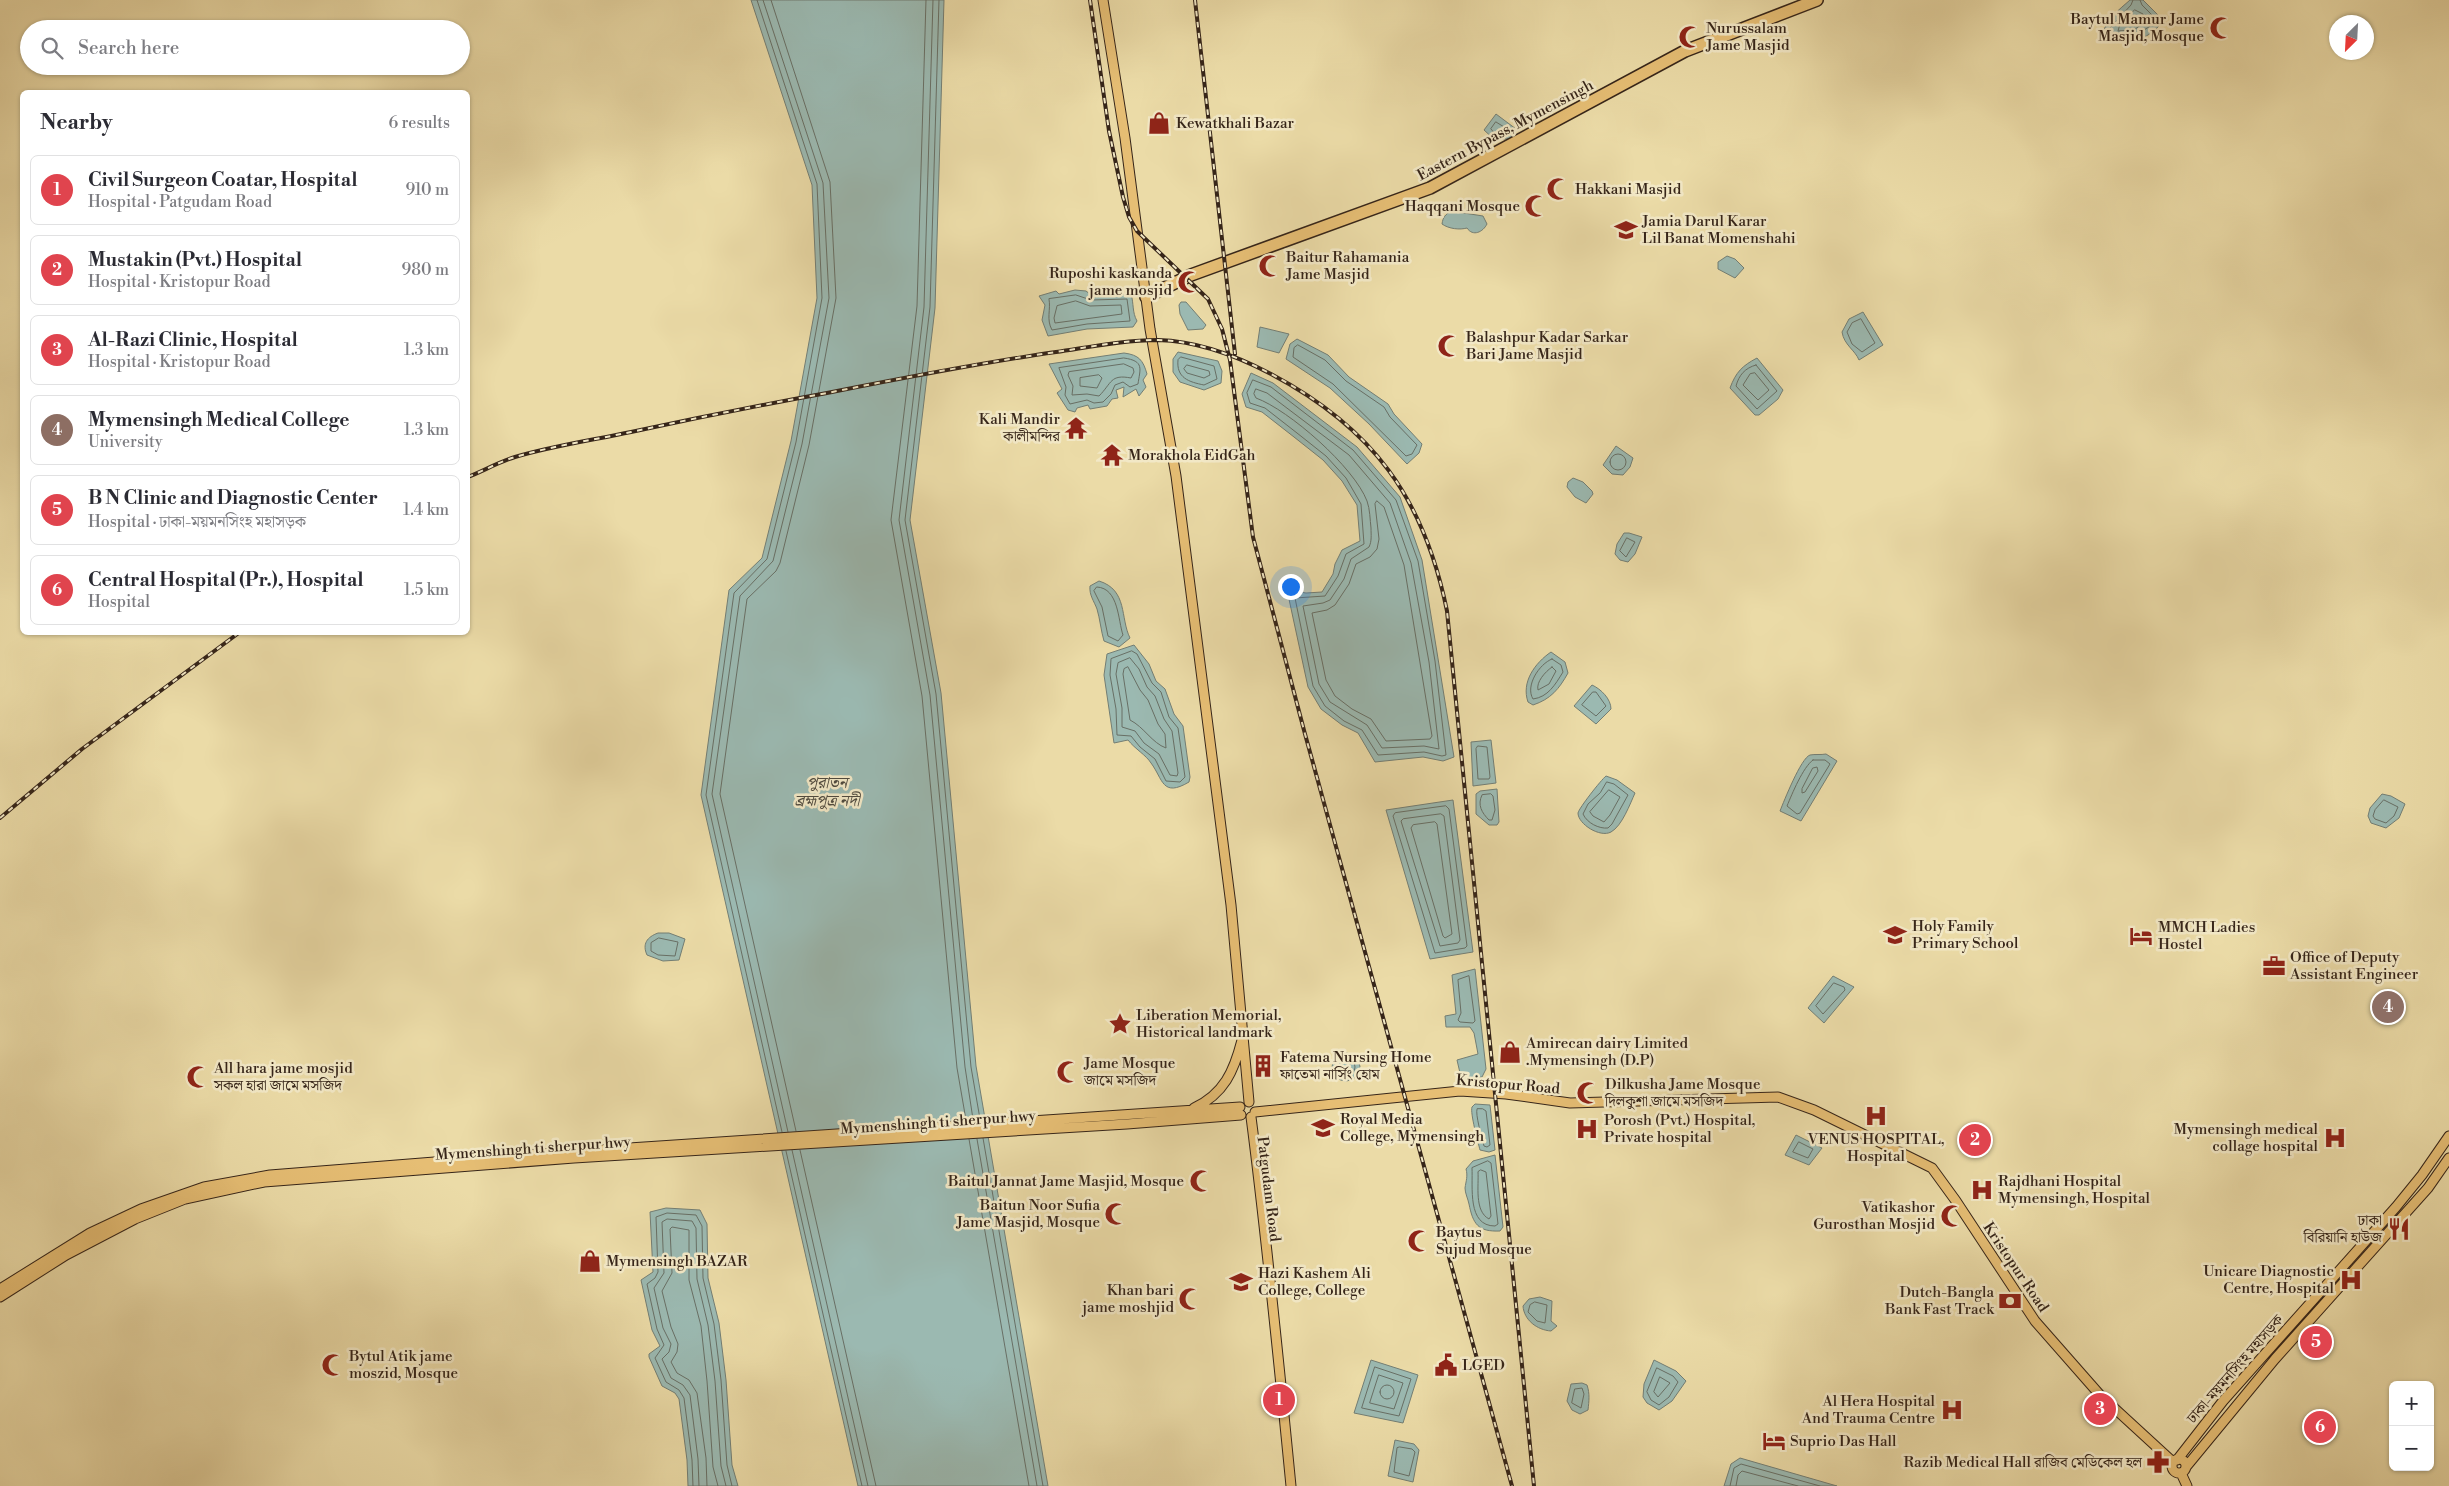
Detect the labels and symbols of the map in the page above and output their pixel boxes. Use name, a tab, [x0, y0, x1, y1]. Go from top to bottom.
place label: Baytul Mamur Jame Masjid, Mosque	[2070, 10, 2204, 46]
mosque icon: Baytul Mamur Jame Masjid, Mosque	[2208, 15, 2234, 41]
north arrow	[2329, 15, 2374, 60]
place label: Nurussalam Jame Masjid	[1705, 19, 1790, 55]
mosque icon: Nurussalam Jame Masjid	[1677, 24, 1703, 50]
street label: Eastern Bypass, Mymensingh	[1414, 76, 1597, 185]
shop icon: Kewatkhali Bazar	[1146, 110, 1172, 136]
place label: Kewatkhali Bazar	[1176, 114, 1295, 133]
mosque icon: Hakkani Masjid	[1545, 176, 1571, 202]
place label: Hakkani Masjid	[1575, 180, 1682, 199]
mosque icon: Haqqani Mosque	[1523, 193, 1549, 219]
place label: Haqqani Mosque	[1405, 197, 1520, 216]
place label: Jamia Darul Karar Lil Banat Momenshahi	[1641, 212, 1796, 248]
school or university icon: Jamia Darul Karar Lil Banat Momenshahi	[1613, 217, 1639, 243]
place label: Baitur Rahamania Jame Masjid	[1285, 248, 1410, 284]
mosque icon: Baitur Rahamania Jame Masjid	[1257, 253, 1283, 279]
place label: Ruposhi kaskanda jame mosjid	[1049, 264, 1172, 300]
mosque icon: Ruposhi kaskanda jame mosjid	[1176, 269, 1202, 295]
place label: Balashpur Kadar Sarkar Bari Jame Masjid	[1465, 328, 1629, 364]
mosque icon: Balashpur Kadar Sarkar Bari Jame Masjid	[1436, 333, 1462, 359]
place label: Kali Mandir কালীমন্দির	[979, 410, 1061, 446]
temple icon: Kali Mandir কালীমন্দির	[1063, 415, 1089, 441]
temple icon: Morakhola EidGah	[1099, 442, 1125, 468]
place label: Morakhola EidGah	[1128, 446, 1256, 465]
your location	[1278, 574, 1304, 600]
water label: পুরাতন ব্রহ্মপুত্র নদী	[795, 773, 861, 811]
place label: Holy Family Primary School	[1912, 917, 2019, 953]
place label: MMCH Ladies Hostel	[2158, 918, 2255, 954]
school or university icon: Holy Family Primary School	[1882, 922, 1908, 948]
hotel icon: MMCH Ladies Hostel	[2128, 923, 2154, 949]
place label: Office of Deputy Assistant Engineer	[2289, 948, 2419, 984]
office icon: Office of Deputy Assistant Engineer	[2261, 953, 2287, 979]
pin: 4	[2372, 988, 2404, 1026]
place label: Liberation Memorial, Historical landmark	[1136, 1006, 1281, 1042]
place icon: Liberation Memorial, Historical landmark	[1107, 1011, 1133, 1037]
place label: Amirecan dairy Limited .Mymensingh (D.P)	[1525, 1034, 1689, 1070]
shop icon: Amirecan dairy Limited .Mymensingh (D.P)	[1497, 1039, 1523, 1065]
place label: Fatema Nursing Home ফাতেমা নার্সিং হোম	[1279, 1048, 1432, 1084]
building icon: Fatema Nursing Home ফাতেমা নার্সিং হোম	[1250, 1053, 1276, 1079]
place label: Jame Mosque জামে মসজিদ	[1083, 1054, 1175, 1090]
place label: All hara jame mosjid সকল হারা জামে মসজিদ	[213, 1059, 353, 1095]
mosque icon: Jame Mosque জামে মসজিদ	[1055, 1059, 1081, 1085]
mosque icon: All hara jame mosjid সকল হারা জামে মসজিদ	[185, 1064, 211, 1090]
street label: Kristopur Road	[1455, 1070, 1561, 1099]
place label: Dilkusha Jame Mosque দিলকুশা জামে মসজিদ	[1604, 1075, 1760, 1111]
mosque icon: Dilkusha Jame Mosque দিলকুশা জামে মসজিদ	[1575, 1080, 1601, 1106]
hospital icon: VENUS HOSPITAL, Hospital	[1863, 1103, 1889, 1129]
street label: Mymenshingh ti sherpur hwy	[840, 1106, 1037, 1139]
place label: Royal Media College, Mymensingh	[1340, 1110, 1484, 1146]
place label: Porosh (Pvt.) Hospital, Private hospital	[1604, 1111, 1755, 1147]
school or university icon: Royal Media College, Mymensingh	[1310, 1115, 1336, 1141]
hospital icon: Porosh (Pvt.) Hospital, Private hospital	[1574, 1116, 1600, 1142]
place label: Mymensingh medical collage hospital	[2174, 1120, 2319, 1156]
pin: 2	[1959, 1121, 1991, 1159]
hospital icon: Mymensingh medical collage hospital	[2322, 1125, 2348, 1151]
place label: VENUS HOSPITAL, Hospital	[1806, 1130, 1945, 1166]
street label: Mymenshingh ti sherpur hwy	[435, 1132, 632, 1165]
street label: Patgudam Road	[1253, 1135, 1284, 1243]
mosque icon: Baitul Jannat Jame Masjid, Mosque	[1188, 1168, 1214, 1194]
place label: Baitul Jannat Jame Masjid, Mosque	[947, 1172, 1184, 1191]
place label: Rajdhani Hospital Mymensingh, Hospital	[1998, 1172, 2151, 1208]
hospital icon: Rajdhani Hospital Mymensingh, Hospital	[1969, 1177, 1995, 1203]
place label: Baitun Noor Sufia Jame Masjid, Mosque	[955, 1196, 1100, 1232]
place label: Vatikashor Gurosthan Mosjid	[1813, 1198, 1936, 1234]
mosque icon: Baitun Noor Sufia Jame Masjid, Mosque	[1103, 1201, 1129, 1227]
mosque icon: Vatikashor Gurosthan Mosjid	[1939, 1203, 1965, 1229]
place label: ঢাকা বিরিয়ানি হাউজ	[2303, 1211, 2383, 1247]
restaurant icon: ঢাকা বিরিয়ানি হাউজ	[2386, 1216, 2412, 1242]
street label: Kristopur Road	[1978, 1219, 2053, 1316]
place label: Baytus Sujud Mosque	[1435, 1223, 1532, 1259]
mosque icon: Baytus Sujud Mosque	[1406, 1228, 1432, 1254]
shop icon: Mymensingh BAZAR	[577, 1248, 603, 1274]
place label: Mymensingh BAZAR	[606, 1252, 748, 1271]
place label: Unicare Diagnostic Centre, Hospital	[2203, 1262, 2335, 1298]
place label: Hazi Kashem Ali College, College	[1258, 1264, 1371, 1300]
hospital icon: Unicare Diagnostic Centre, Hospital	[2338, 1267, 2364, 1293]
school or university icon: Hazi Kashem Ali College, College	[1228, 1269, 1254, 1295]
place label: Khan bari jame moshjid	[1081, 1281, 1174, 1317]
place label: Dutch-Bangla Bank Fast Track	[1884, 1283, 1995, 1319]
mosque icon: Khan bari jame moshjid	[1177, 1286, 1203, 1312]
bank icon: Dutch-Bangla Bank Fast Track	[1997, 1288, 2023, 1314]
street label: ঢাকা-ময়মনসিংহ মহাসড়ক	[2182, 1311, 2288, 1428]
pin: 5	[2300, 1323, 2332, 1361]
place label: Bytul Atik jame moszid, Mosque	[348, 1347, 458, 1383]
mosque icon: Bytul Atik jame moszid, Mosque	[320, 1352, 346, 1378]
public building icon: LGED	[1433, 1352, 1459, 1378]
place label: LGED	[1462, 1356, 1505, 1375]
pin: 1	[1263, 1381, 1295, 1419]
pin: 3	[2084, 1390, 2116, 1428]
place label: Al Hera Hospital And Trauma Centre	[1801, 1392, 1936, 1428]
hospital icon: Al Hera Hospital And Trauma Centre	[1939, 1397, 1965, 1423]
pin: 6	[2304, 1408, 2336, 1446]
hotel icon: Suprio Das Hall	[1761, 1428, 1787, 1454]
place label: Suprio Das Hall	[1790, 1432, 1897, 1451]
pharmacy icon: Razib Medical Hall রাজিব মেডিকেল হল	[2145, 1449, 2171, 1475]
place label: Razib Medical Hall রাজিব মেডিকেল হল	[1903, 1453, 2143, 1472]

